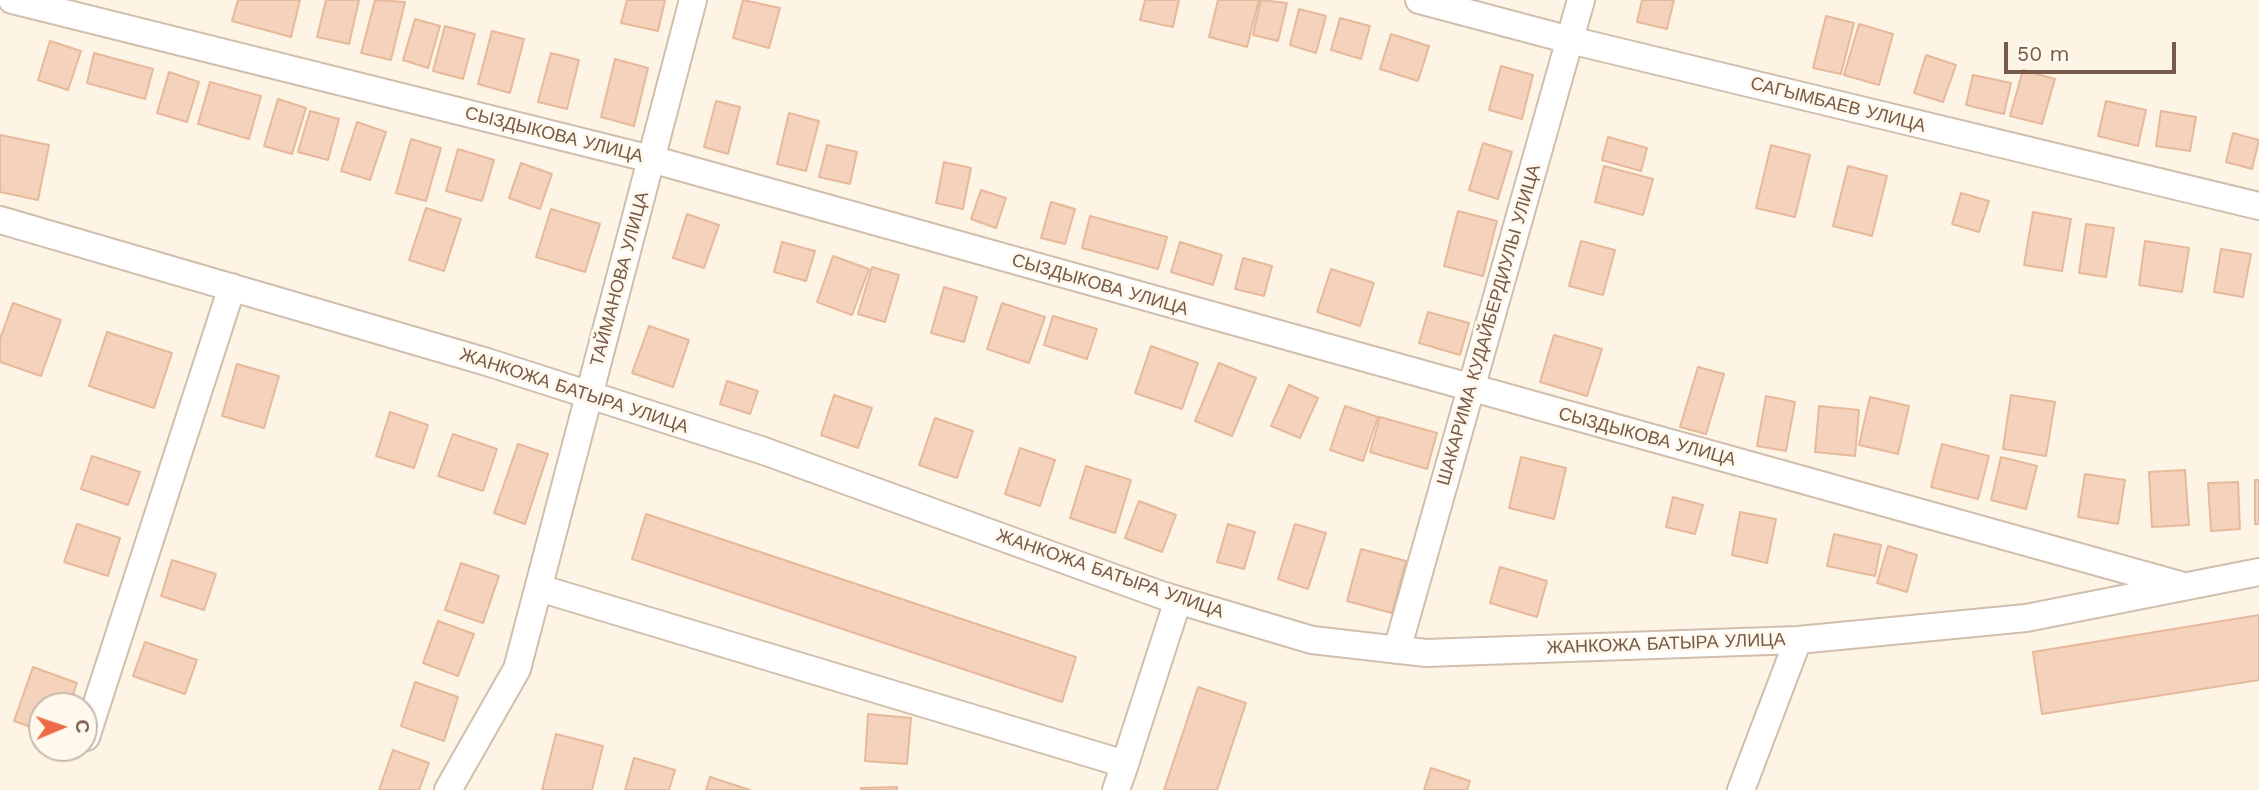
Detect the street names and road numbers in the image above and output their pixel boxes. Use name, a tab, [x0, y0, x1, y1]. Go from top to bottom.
street label: САГЫМБАЕВ УЛИЦА	[1748, 73, 1928, 137]
street label: СЫЗДЫКОВА УЛИЦА	[463, 102, 645, 168]
street label: ШАКАРИМА КУДАЙБЕРДИУЛЫ УЛИЦА	[1433, 162, 1545, 488]
street label: ТАЙМАНОВА УЛИЦА	[586, 189, 654, 369]
street label: СЫЗДЫКОВА УЛИЦА	[1009, 249, 1191, 321]
street label: ЖАНКОЖА БАТЫРА УЛИЦА	[457, 344, 691, 438]
street label: СЫЗДЫКОВА УЛИЦА	[1556, 403, 1738, 471]
street label: ЖАНКОЖА БАТЫРА УЛИЦА	[993, 525, 1227, 623]
street label: ЖАНКОЖА БАТЫРА УЛИЦА	[1546, 629, 1786, 659]

